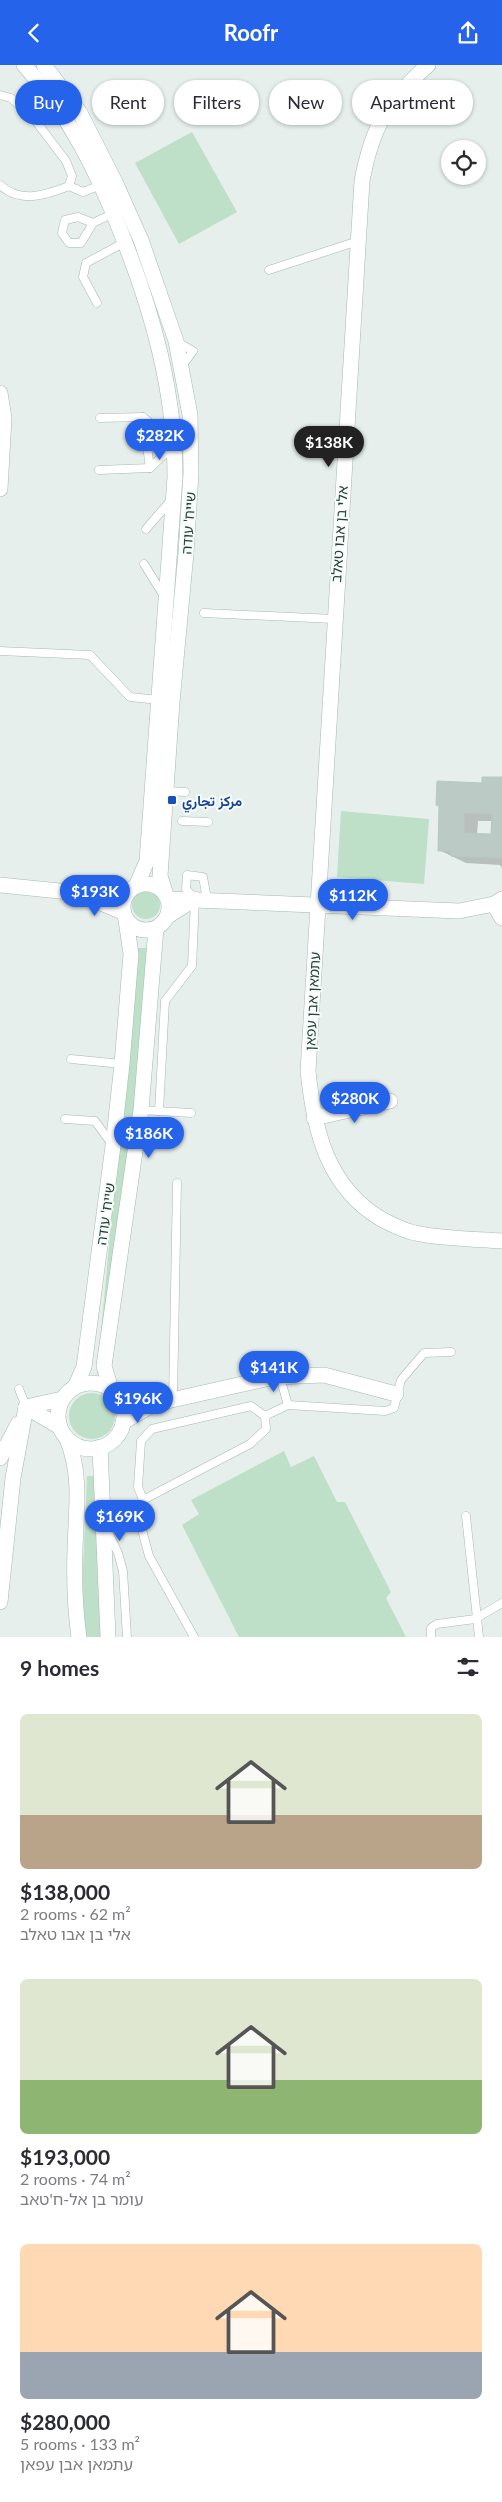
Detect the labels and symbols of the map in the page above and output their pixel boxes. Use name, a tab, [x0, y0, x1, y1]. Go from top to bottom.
pin: $282K	[125, 419, 195, 461]
pin: $138K	[294, 425, 364, 468]
street label: אלי בן אבו טאלב	[327, 485, 351, 583]
street label: שייח' עודה	[177, 491, 199, 555]
place label: مركز تجاري	[182, 792, 243, 813]
marker: مركز تجاري	[166, 794, 178, 806]
pin: $193K	[60, 875, 130, 917]
pin: $112K	[318, 879, 388, 921]
street label: עתמאן אבן עפאן	[301, 951, 323, 1051]
pin: $280K	[320, 1081, 390, 1124]
pin: $186K	[114, 1117, 184, 1159]
street label: שייח' עודה	[92, 1182, 118, 1246]
pin: $141K	[239, 1351, 309, 1393]
pin: $196K	[103, 1381, 173, 1424]
pin: $169K	[85, 1499, 155, 1542]

